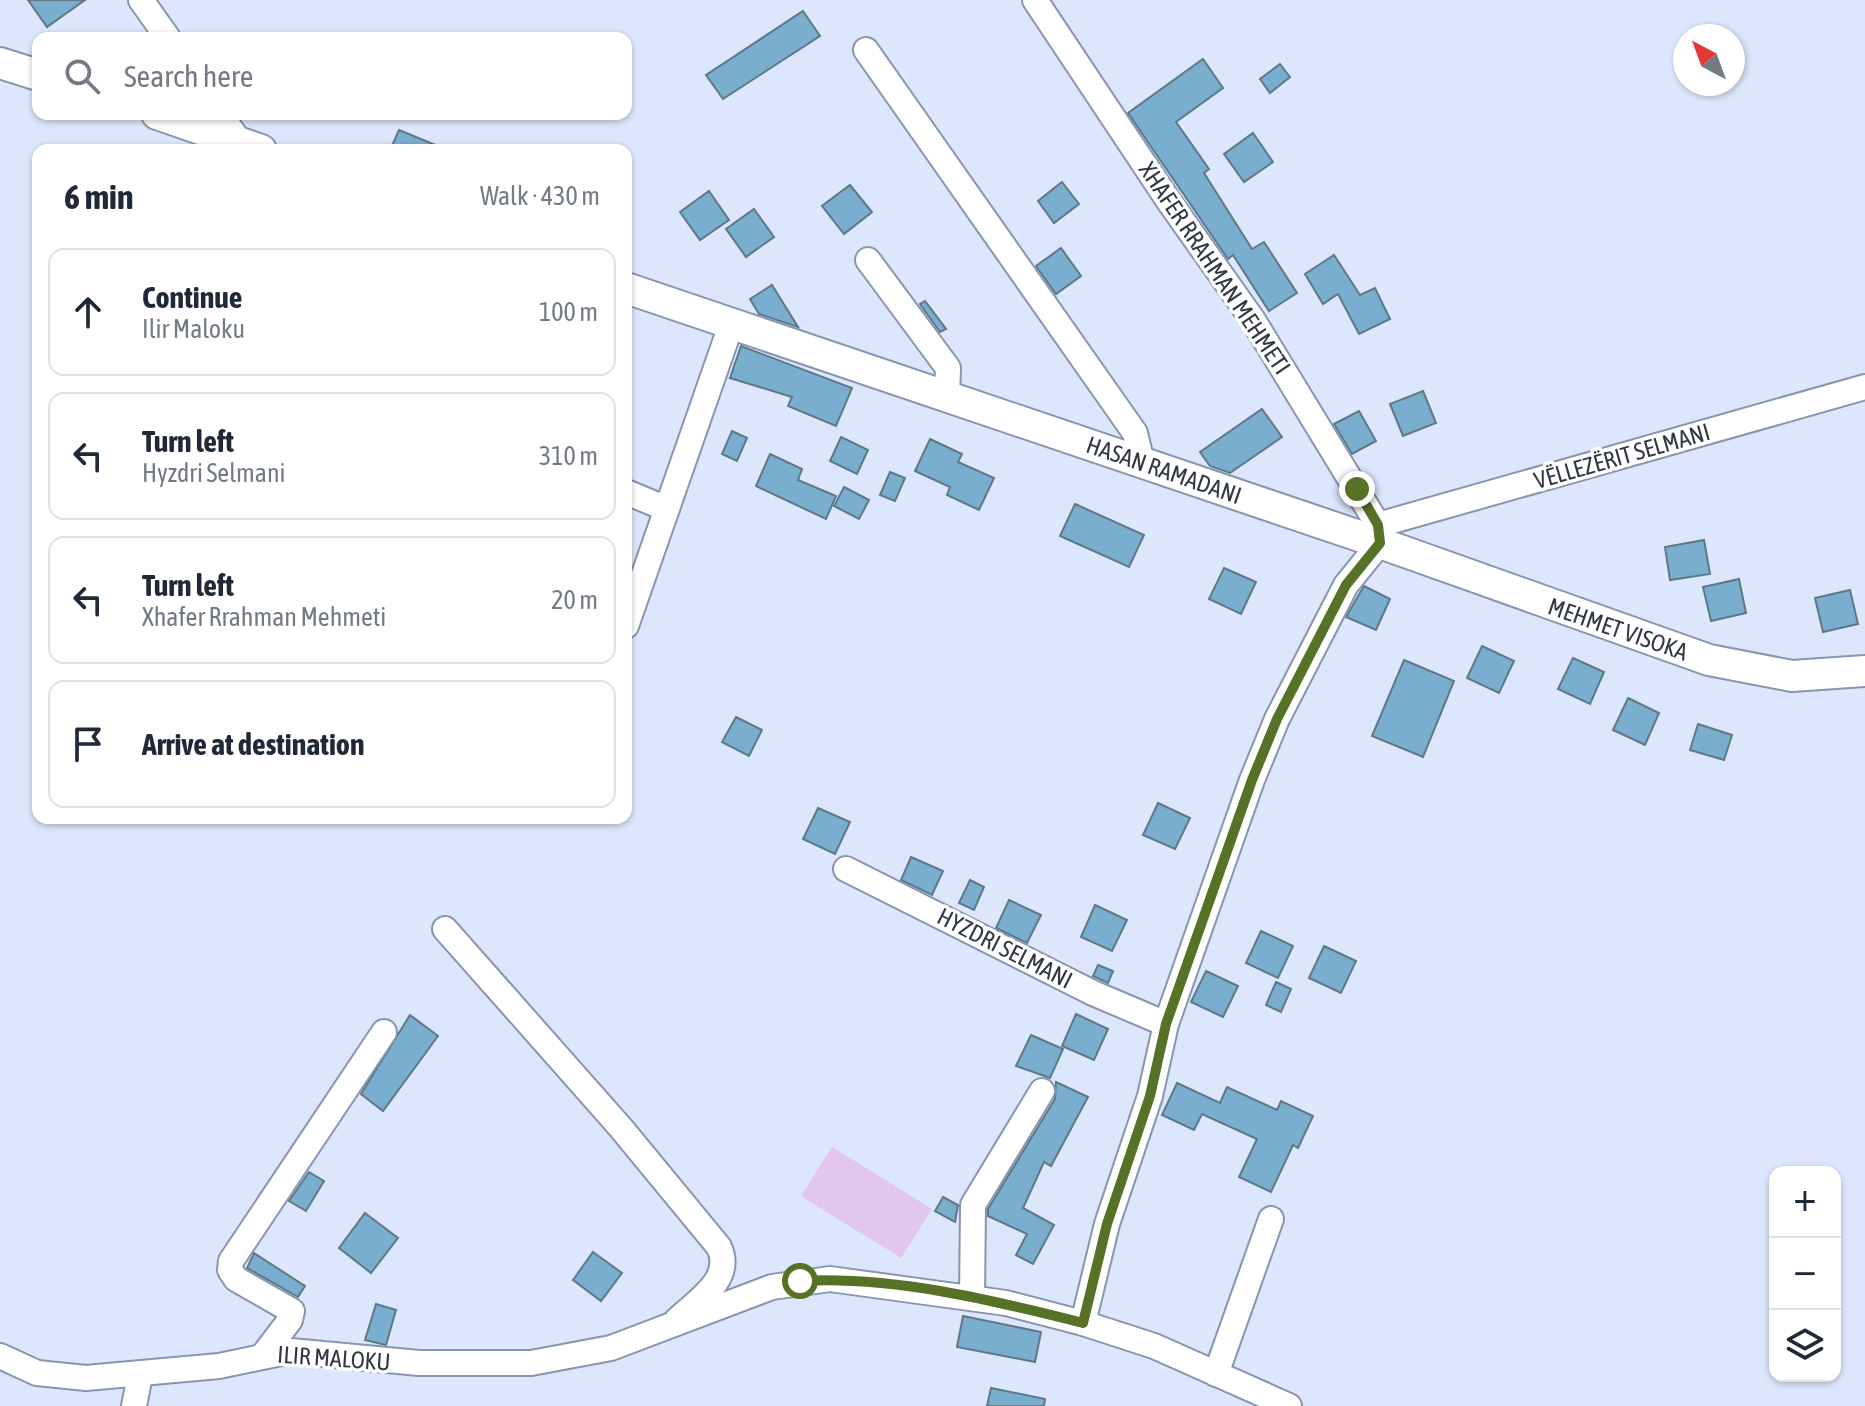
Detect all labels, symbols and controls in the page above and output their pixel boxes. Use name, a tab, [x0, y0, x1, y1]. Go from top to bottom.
north arrow	[1673, 24, 1745, 96]
search box	[32, 32, 632, 120]
icon: search	[60, 54, 104, 98]
text: Search here	[124, 59, 253, 93]
street label: XHAFER RRAHMAN MEHMETI	[1134, 157, 1296, 379]
text: 6 min	[64, 177, 133, 216]
text: Walk · 430 m	[480, 181, 600, 211]
text: Continue	[142, 280, 242, 314]
icon: ahead	[66, 290, 110, 334]
text: 100 m	[539, 297, 598, 327]
text: Ilir Maloku	[142, 314, 245, 344]
street label: VËLLEZËRIT SELMANI	[1531, 418, 1713, 494]
text: Turn left	[142, 424, 234, 458]
street label: HASAN RAMADANI	[1083, 431, 1245, 509]
icon: left	[66, 434, 110, 478]
text: 310 m	[539, 441, 598, 471]
text: Hyzdri Selmani	[142, 458, 285, 488]
route end	[1339, 471, 1375, 507]
text: Turn left	[142, 568, 234, 602]
icon: left	[66, 578, 110, 622]
text: 20 m	[551, 585, 598, 615]
street label: MEHMET VISOKA	[1545, 592, 1692, 666]
text: Xhafer Rrahman Mehmeti	[142, 602, 386, 632]
icon: arrive	[66, 722, 110, 766]
text: Arrive at destination	[142, 727, 364, 761]
street label: HYZDRI SELMANI	[933, 902, 1077, 994]
map controls	[1769, 1166, 1841, 1382]
button: +	[1769, 1166, 1841, 1238]
button: −	[1769, 1238, 1841, 1310]
route start	[782, 1263, 818, 1299]
button: layers	[1769, 1310, 1841, 1382]
street label: ILIR MALOKU	[276, 1341, 392, 1375]

